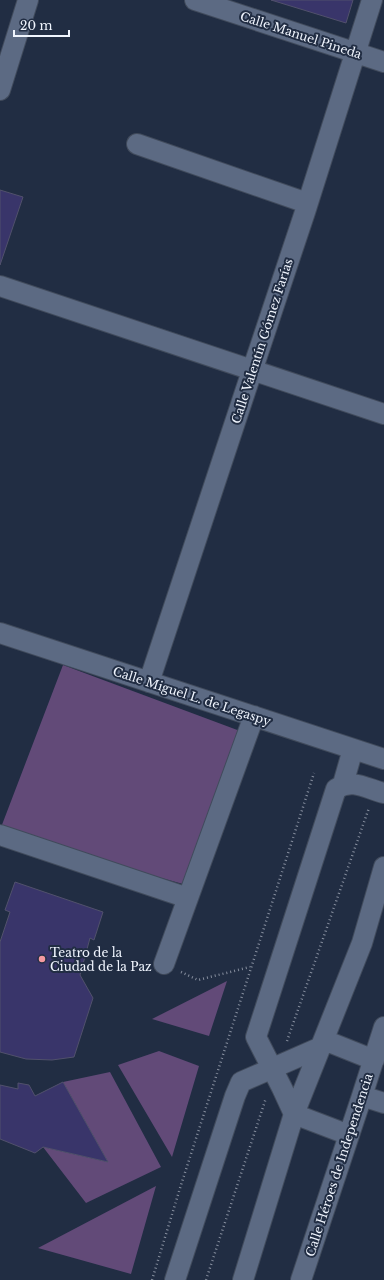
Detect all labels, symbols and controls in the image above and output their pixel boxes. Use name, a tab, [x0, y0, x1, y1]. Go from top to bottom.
street label: Calle Manuel Pineda	[238, 8, 364, 62]
scale bar	[14, 12, 69, 38]
text: 20 m	[20, 18, 52, 33]
street label: Calle Valentín Gómez Farías	[228, 257, 296, 425]
street label: Calle Miguel L. de Legaspy	[111, 663, 273, 729]
place label: Teatro de la Ciudad de la Paz	[50, 945, 152, 974]
marker: Teatro de la Ciudad de la Paz	[37, 954, 47, 964]
street label: Calle Héroes de Independencia	[302, 1071, 376, 1258]

